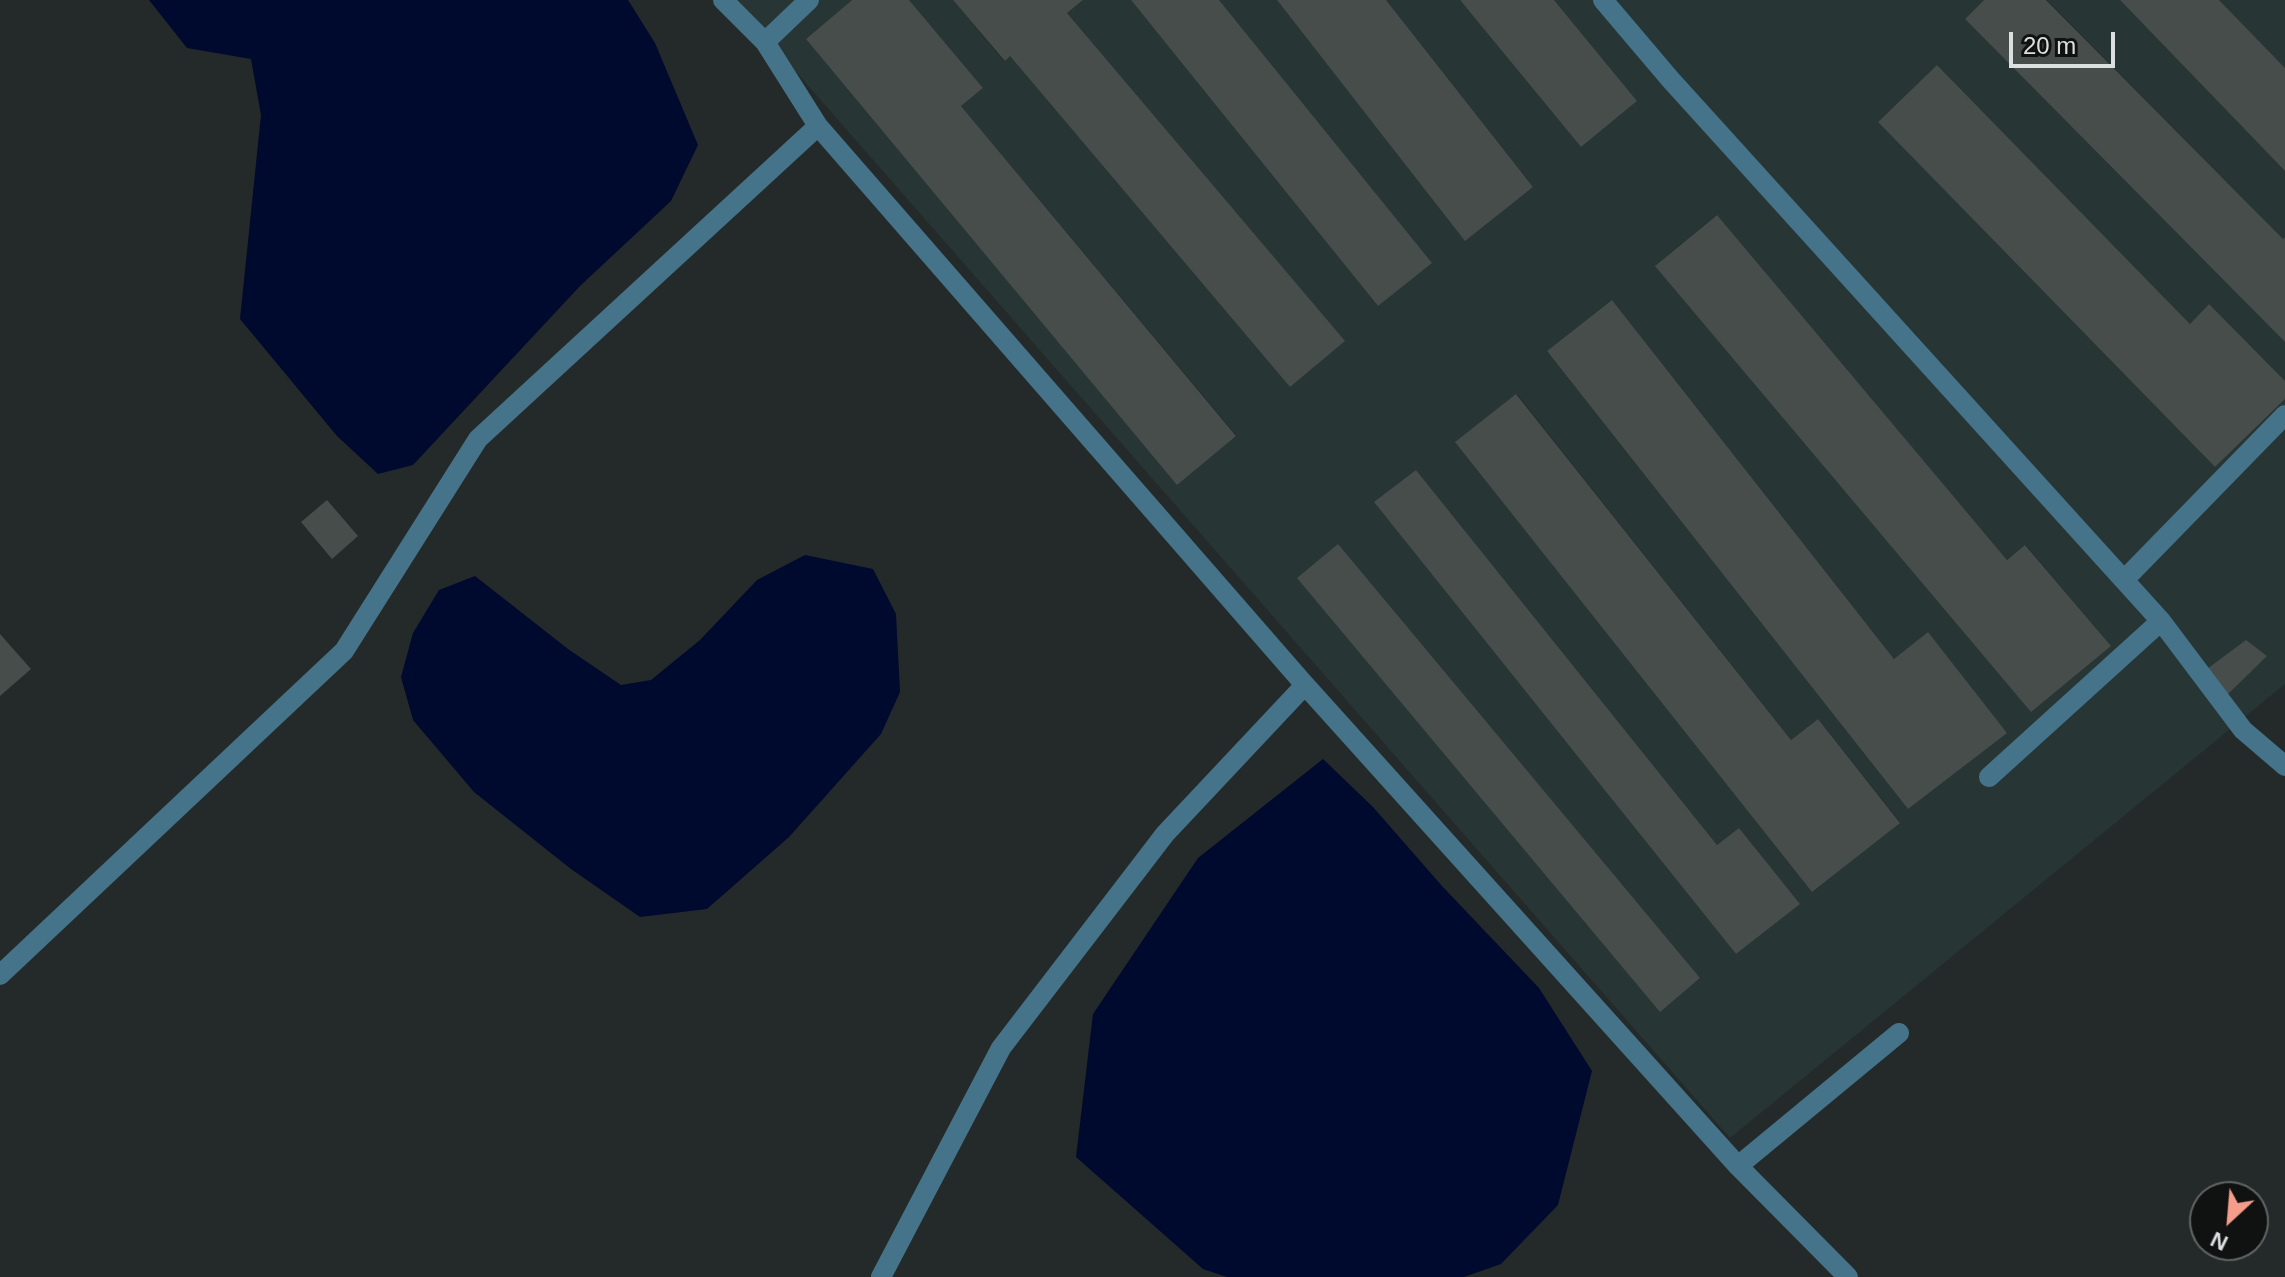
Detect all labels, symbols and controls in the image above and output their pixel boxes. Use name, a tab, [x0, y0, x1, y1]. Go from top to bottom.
scale bar	[2013, 16, 2119, 66]
text: 20 m	[2023, 32, 2076, 59]
north arrow	[2189, 1181, 2269, 1261]
text: N	[2207, 1227, 2232, 1256]

